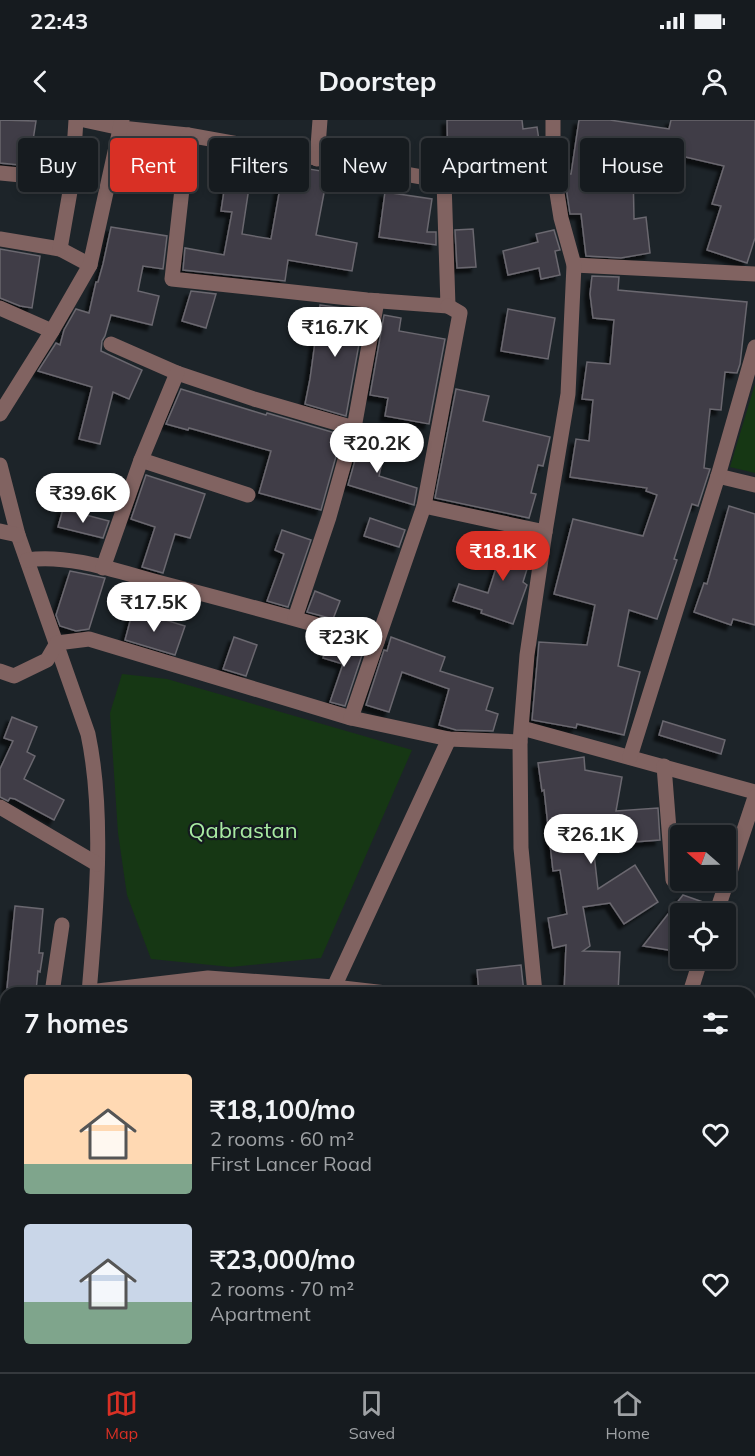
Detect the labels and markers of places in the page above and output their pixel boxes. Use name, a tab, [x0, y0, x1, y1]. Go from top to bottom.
pin: ₹16.7K	[286, 307, 384, 358]
pin: ₹20.2K	[328, 423, 426, 474]
pin: ₹39.6K	[34, 473, 132, 524]
pin: ₹18.1K	[454, 531, 552, 582]
pin: ₹17.5K	[105, 582, 203, 633]
pin: ₹23K	[308, 617, 380, 668]
pin: ₹26.1K	[542, 814, 640, 865]

